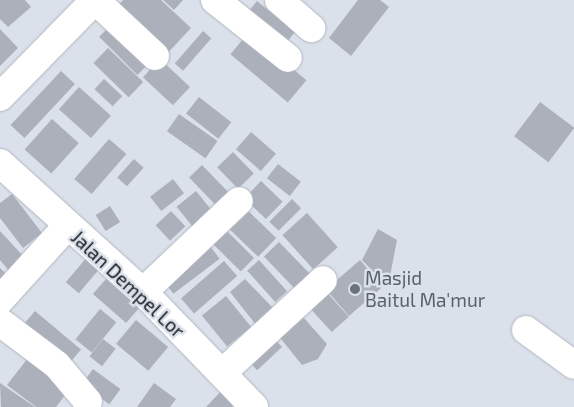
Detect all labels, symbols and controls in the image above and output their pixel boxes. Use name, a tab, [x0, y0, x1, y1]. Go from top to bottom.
street label: Jalan Dempel Lor	[66, 226, 190, 342]
place label: Masjid Baitul Ma'mur	[365, 267, 486, 311]
marker: Masjid Baitul Ma'mur	[349, 283, 361, 295]

